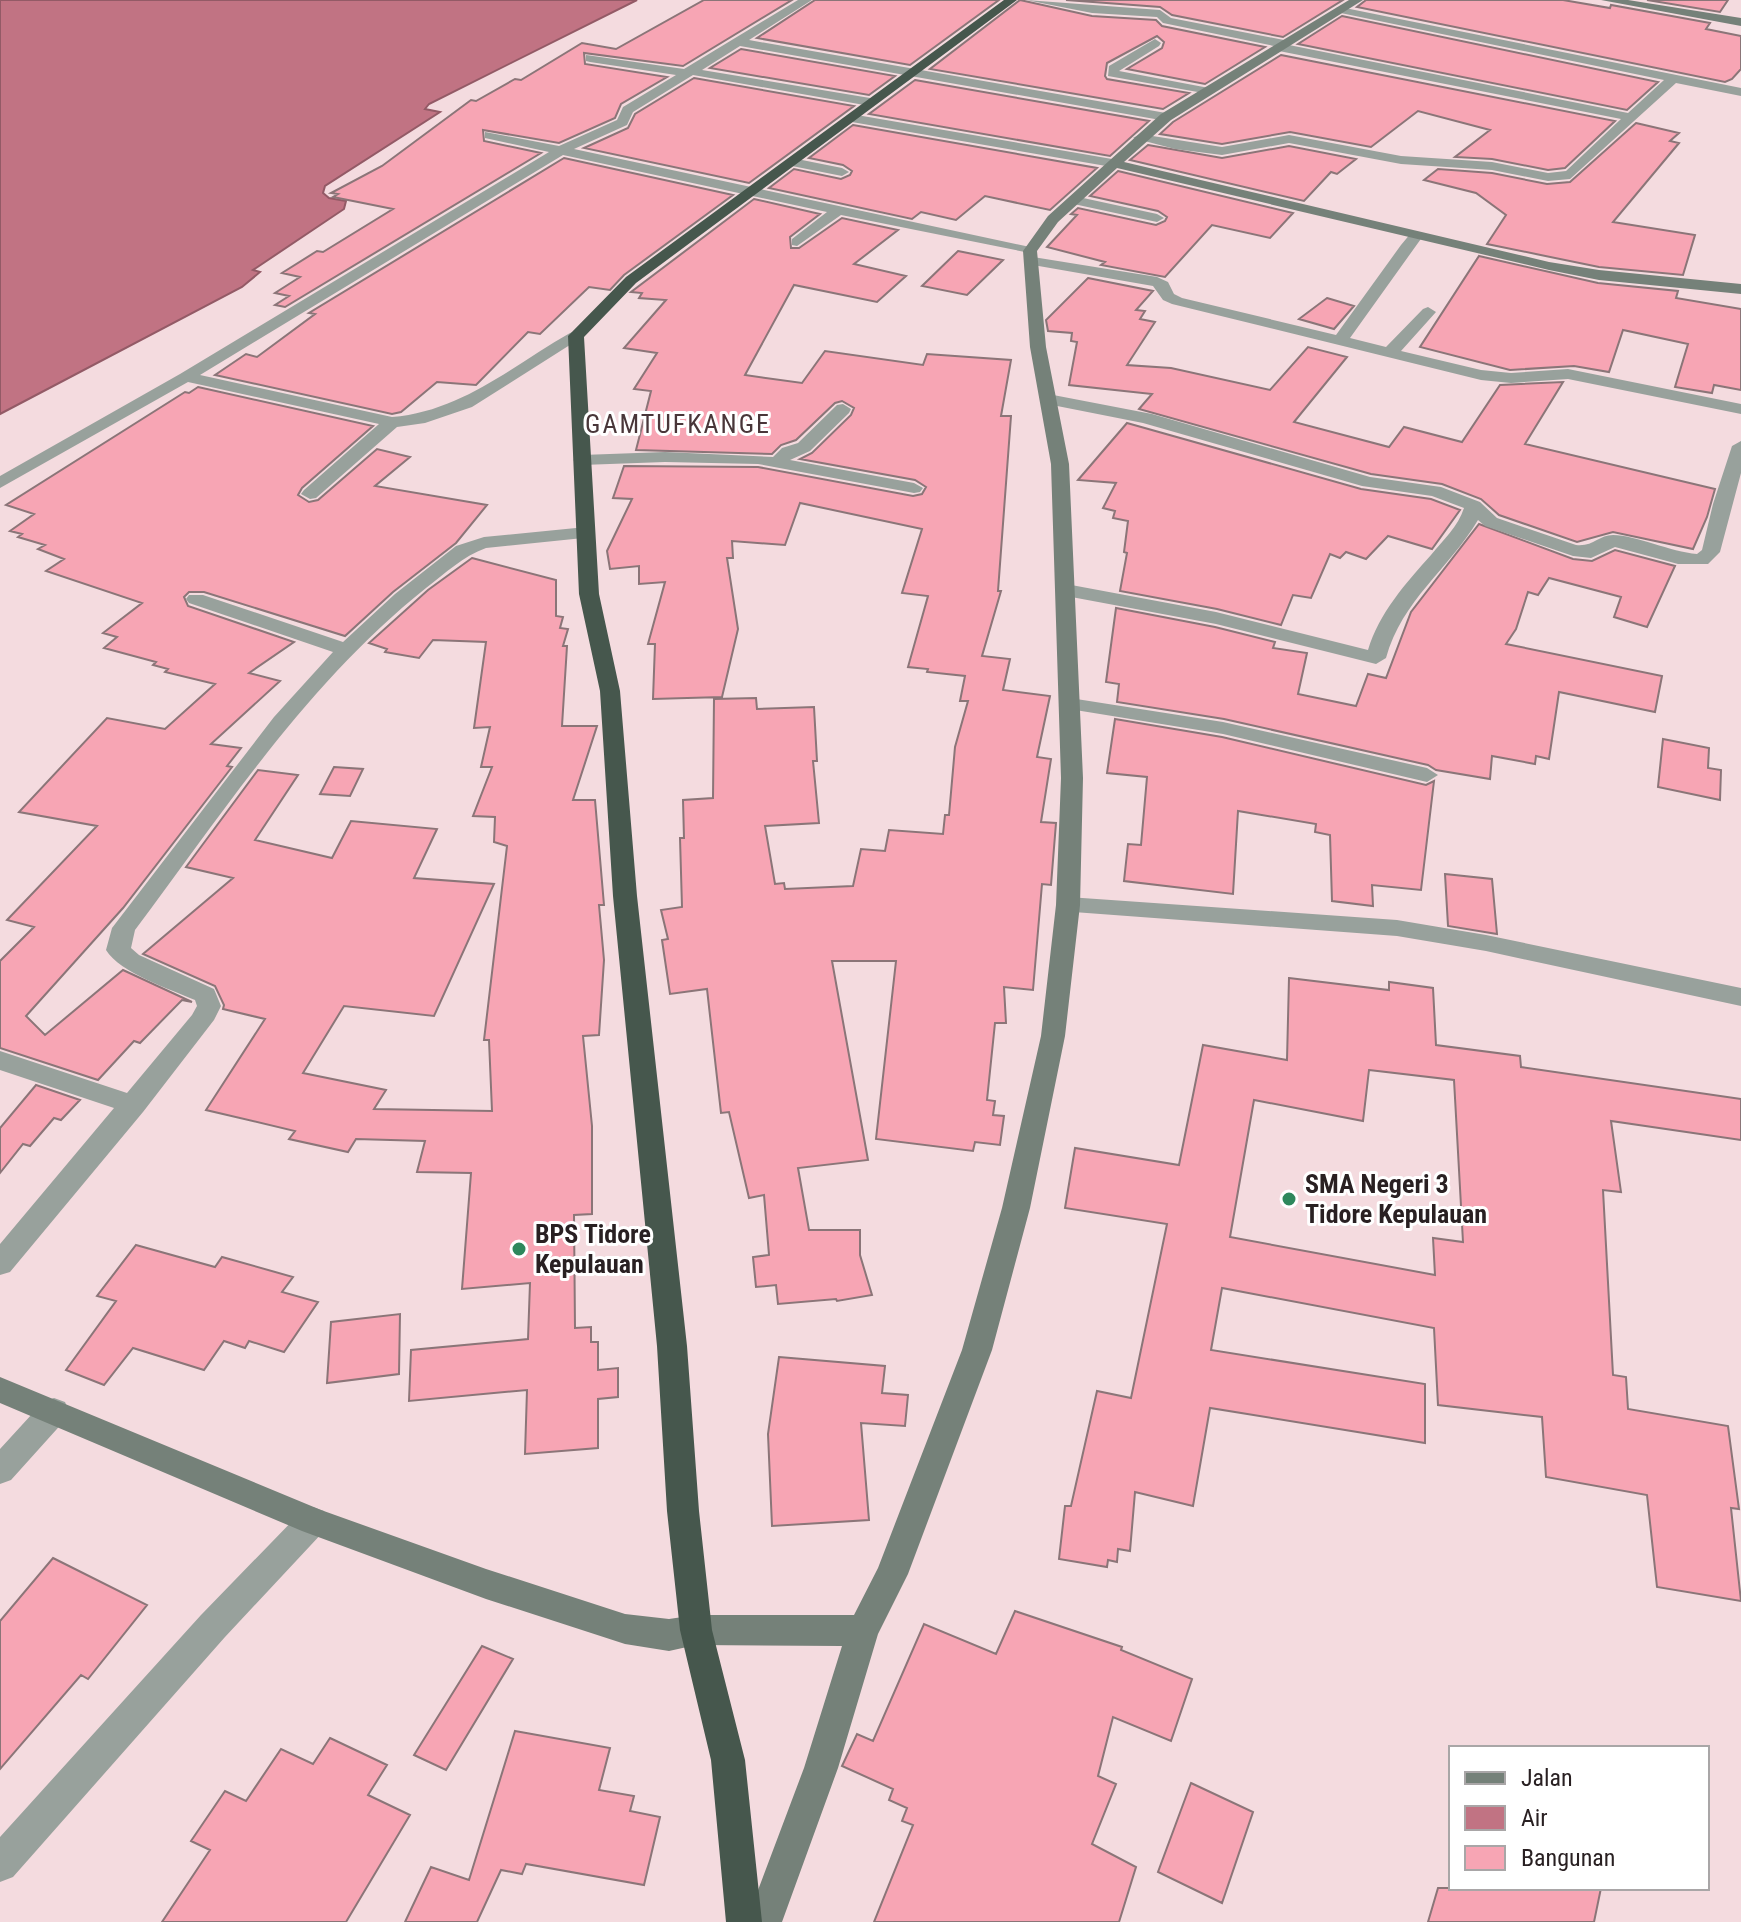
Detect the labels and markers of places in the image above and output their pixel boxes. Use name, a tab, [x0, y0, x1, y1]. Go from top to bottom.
place label: SMA Negeri 3 Tidore Kepulauan	[1305, 1169, 1487, 1229]
marker: SMA Negeri 3 Tidore Kepulauan	[1280, 1190, 1298, 1208]
place label: BPS Tidore Kepulauan	[535, 1219, 651, 1279]
marker: BPS Tidore Kepulauan	[510, 1240, 528, 1258]

